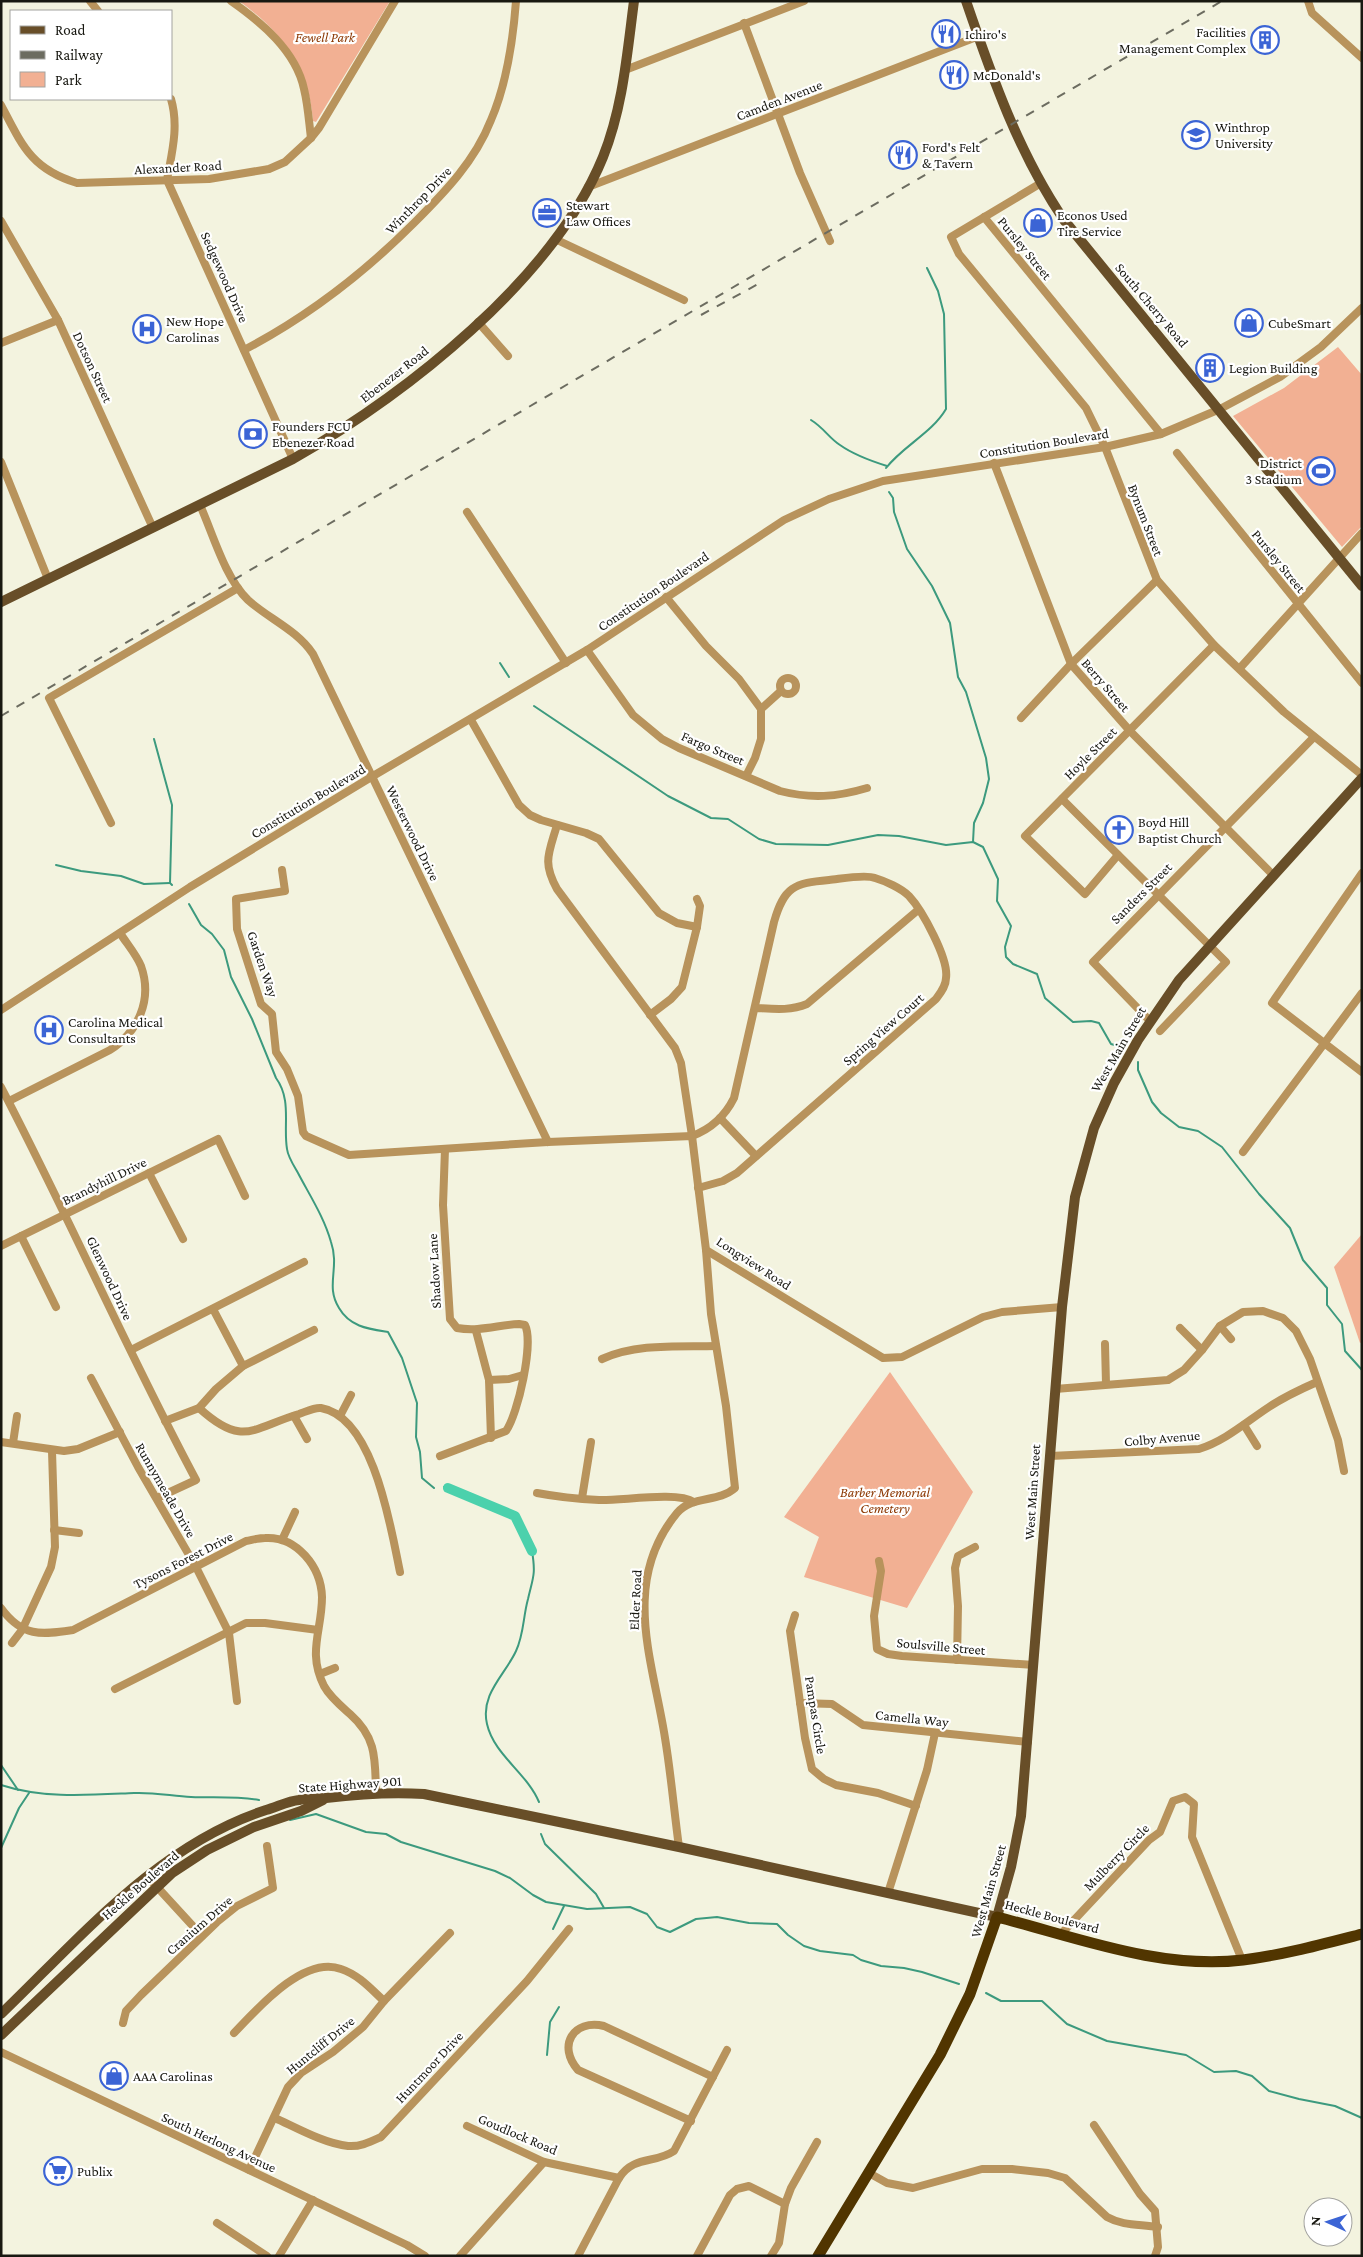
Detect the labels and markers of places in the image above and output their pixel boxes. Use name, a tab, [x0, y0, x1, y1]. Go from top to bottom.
restaurant icon: Ichiro's	[931, 19, 961, 49]
place label: Facilities Management Complex	[1119, 24, 1246, 56]
building icon: Facilities Management Complex	[1250, 25, 1280, 55]
place label: Ichiro's	[965, 26, 1006, 42]
restaurant icon: McDonald's	[939, 60, 969, 90]
place label: McDonald's	[973, 67, 1040, 83]
place label: Winthrop University	[1215, 119, 1273, 151]
school or university icon: Winthrop University	[1181, 120, 1211, 150]
place label: Ford's Felt & Tavern	[922, 139, 980, 171]
restaurant icon: Ford's Felt & Tavern	[888, 140, 918, 170]
place label: Stewart Law Offices	[566, 197, 631, 229]
office icon: Stewart Law Offices	[532, 198, 562, 228]
place label: Econos Used Tire Service	[1057, 207, 1128, 239]
shop icon: Econos Used Tire Service	[1023, 208, 1053, 238]
shop icon: CubeSmart	[1234, 308, 1264, 338]
place label: New Hope Carolinas	[166, 313, 224, 345]
hospital icon: New Hope Carolinas	[132, 314, 162, 344]
place label: CubeSmart	[1268, 315, 1331, 331]
building icon: Legion Building	[1195, 353, 1225, 383]
place label: Legion Building	[1229, 360, 1318, 376]
place label: Founders FCU Ebenezer Road	[272, 418, 355, 450]
bank icon: Founders FCU Ebenezer Road	[238, 419, 268, 449]
place label: District 3 Stadium	[1245, 455, 1302, 487]
sports icon: District 3 Stadium	[1306, 456, 1336, 486]
place label: Boyd Hill Baptist Church	[1138, 814, 1222, 846]
church icon: Boyd Hill Baptist Church	[1104, 815, 1134, 845]
place label: Carolina Medical Consultants	[68, 1014, 163, 1046]
hospital icon: Carolina Medical Consultants	[34, 1015, 64, 1045]
shop icon: AAA Carolinas	[99, 2061, 129, 2091]
place label: AAA Carolinas	[133, 2068, 213, 2084]
supermarket icon: Publix	[43, 2156, 73, 2186]
place label: Publix	[77, 2163, 113, 2179]

